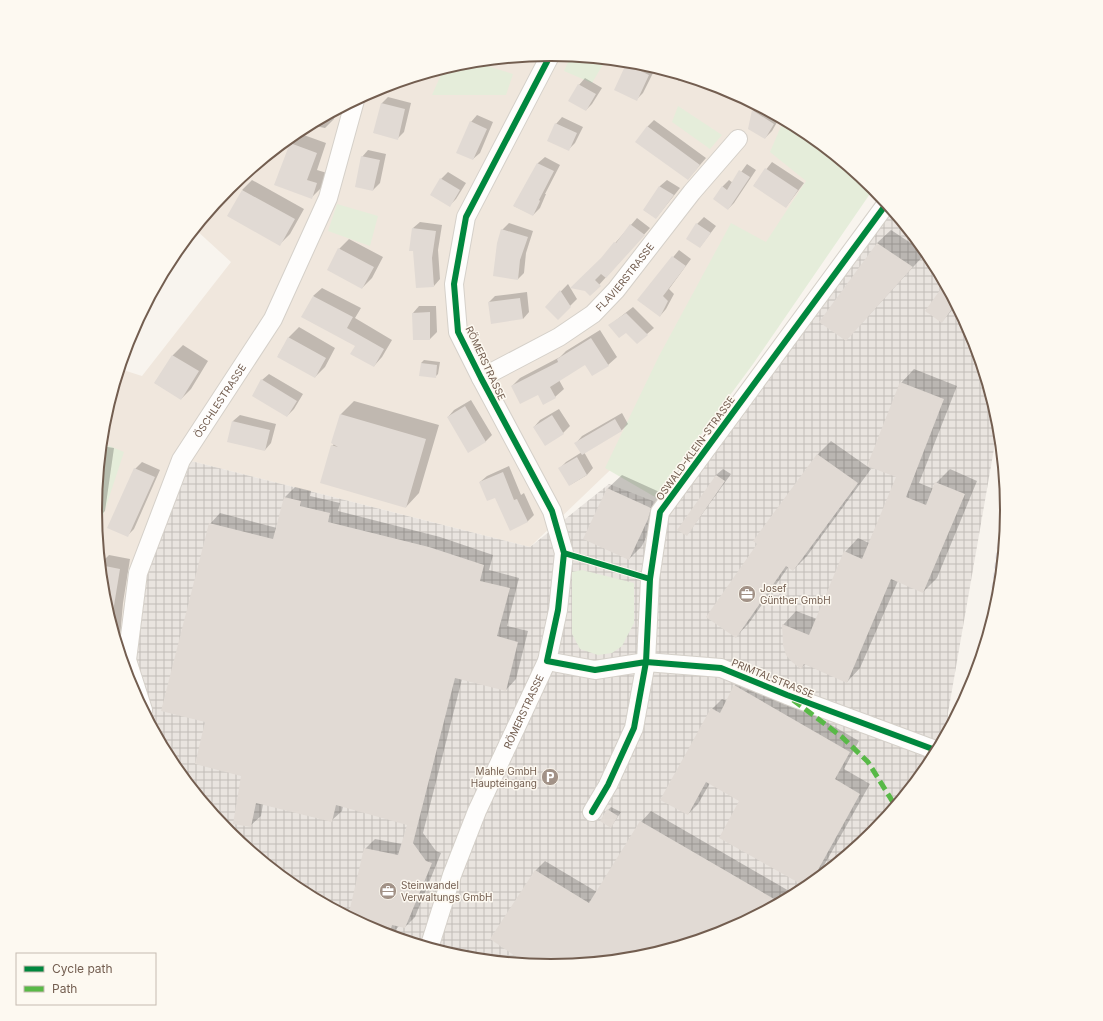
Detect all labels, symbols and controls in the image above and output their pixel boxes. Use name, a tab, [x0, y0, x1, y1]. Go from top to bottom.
street label: FLAVIERSTRASSE	[593, 240, 656, 314]
street label: RÖMERSTRASSE	[464, 324, 508, 402]
street label: ÖSCHLESTRASSE	[191, 361, 248, 440]
street label: OSWALD-KLEIN-STRASSE	[653, 394, 737, 502]
place label: Josef Günther GmbH	[760, 582, 831, 606]
office icon: Josef Günther GmbH	[737, 584, 757, 604]
street label: PRIMTALSTRASSE	[730, 656, 816, 700]
street label: RÖMERSTRASSE	[501, 672, 546, 751]
place label: Mahle GmbH Haupteingang	[471, 765, 537, 789]
parking icon: Mahle GmbH Haupteingang	[540, 767, 560, 787]
place label: Steinwandel Verwaltungs GmbH	[401, 879, 493, 903]
office icon: Steinwandel Verwaltungs GmbH	[378, 881, 398, 901]
legend	[16, 953, 156, 1005]
text: Cycle path	[52, 961, 113, 976]
text: Path	[52, 981, 77, 996]

